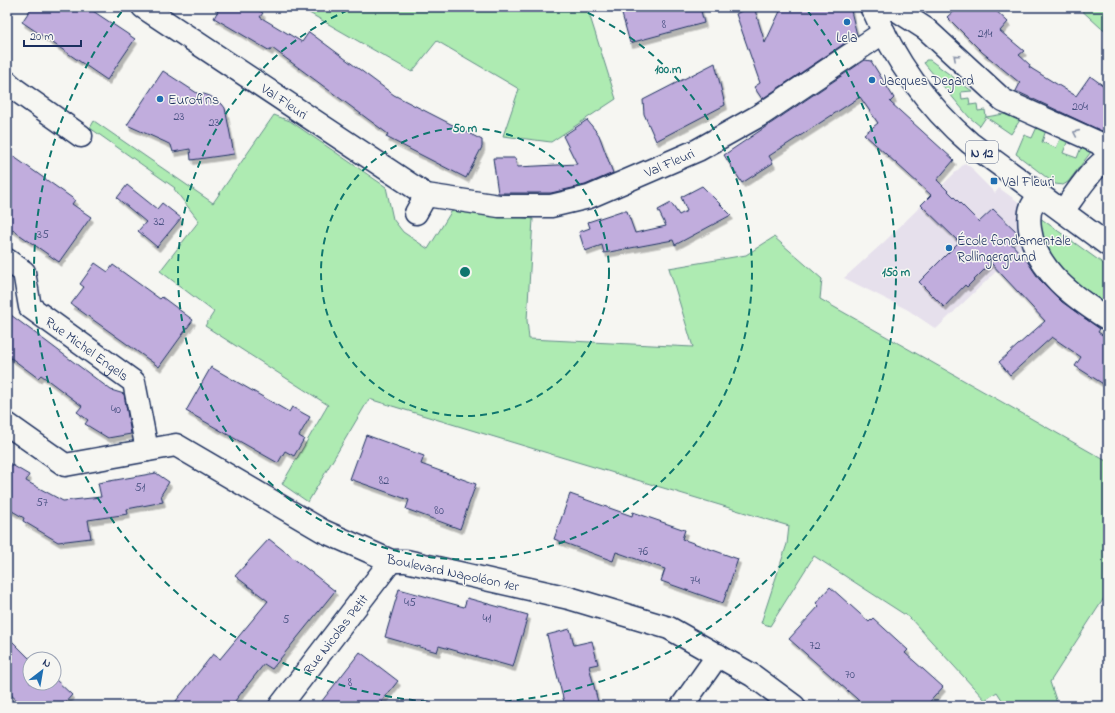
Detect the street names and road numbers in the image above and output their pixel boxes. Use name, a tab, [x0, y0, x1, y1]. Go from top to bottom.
street label: Val Fleuri	[255, 78, 311, 126]
road number: N 12	[966, 141, 998, 163]
street label: Val Fleuri	[641, 144, 698, 184]
street label: Rue Michel Engels	[40, 312, 133, 387]
street label: Boulevard Napoléon 1er	[384, 549, 521, 598]
street label: Rue Nicolas Petit	[299, 590, 374, 679]

